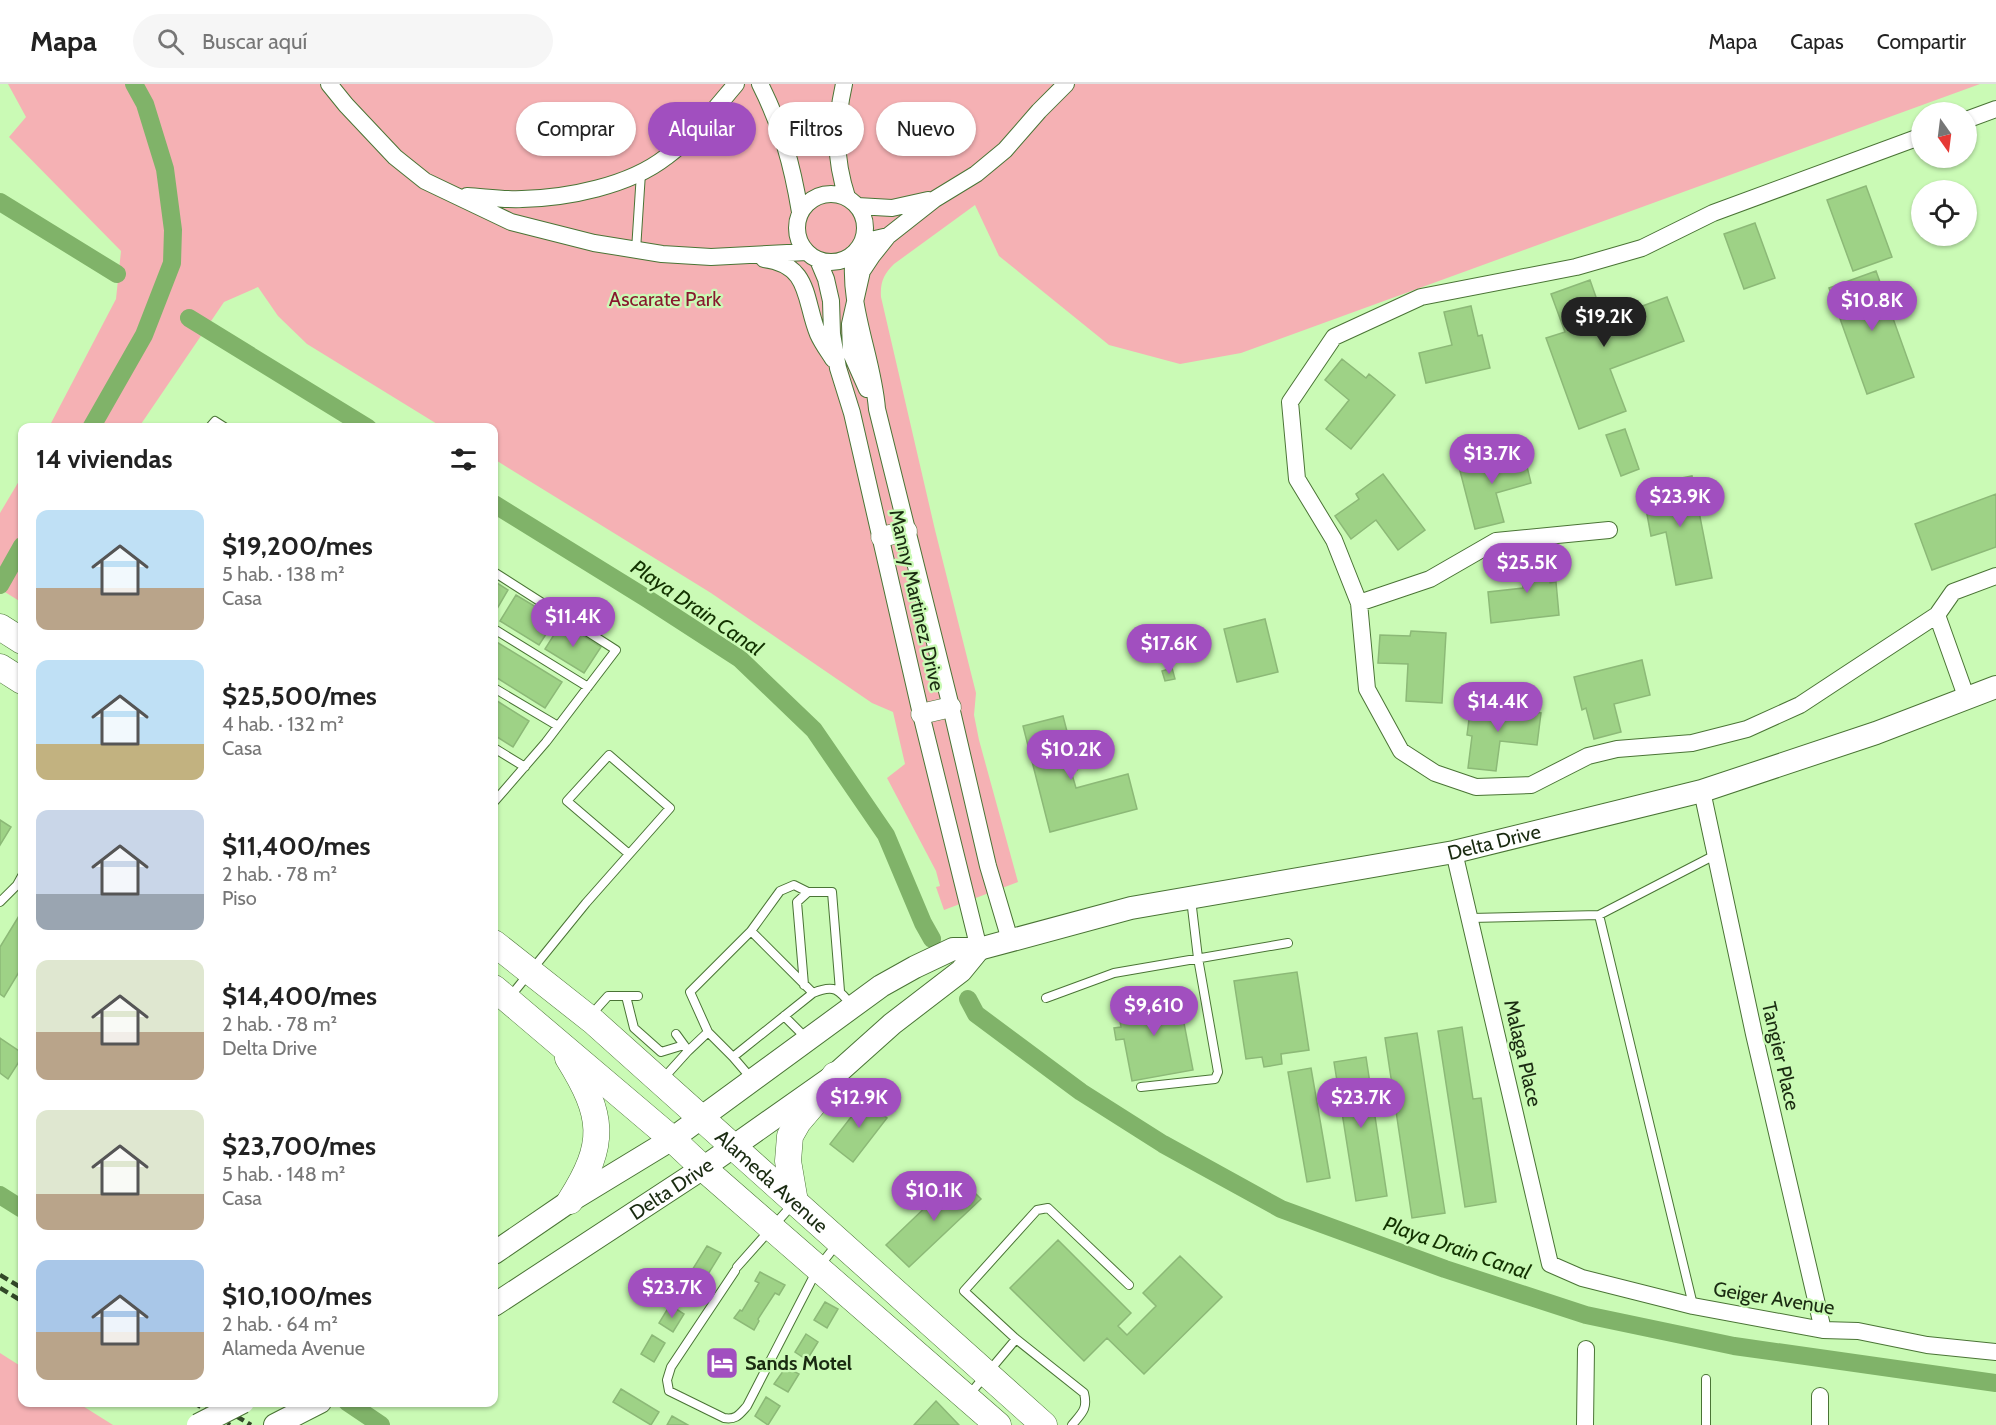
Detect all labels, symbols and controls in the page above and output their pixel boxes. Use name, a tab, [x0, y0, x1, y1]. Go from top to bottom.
search box	[133, 14, 553, 68]
text: Mapa	[30, 24, 97, 58]
icon: search	[154, 25, 187, 58]
text: Buscar aquí	[202, 28, 307, 55]
text: Mapa	[1709, 29, 1757, 54]
text: Capas	[1790, 29, 1844, 54]
text: Compartir	[1877, 29, 1966, 54]
chip: Comprar	[516, 102, 636, 156]
chip: Alquilar	[648, 102, 756, 156]
chip: Filtros	[768, 102, 864, 156]
chip: Nuevo	[876, 102, 976, 156]
north arrow	[1911, 102, 1977, 168]
map controls	[1911, 102, 1977, 246]
button: locate	[1911, 180, 1977, 246]
pin: $10.8K	[1823, 281, 1921, 332]
park label: Ascarate Park	[609, 287, 721, 311]
text: $10.8K	[1841, 288, 1903, 312]
pin: $19.2K	[1555, 297, 1653, 348]
text: $19.2K	[1575, 304, 1633, 328]
pin: $13.7K	[1443, 434, 1541, 485]
text: $13.7K	[1464, 441, 1520, 465]
text: 14 viviendas	[36, 443, 172, 475]
icon: filters	[447, 443, 480, 476]
pin: $23.9K	[1631, 477, 1729, 528]
text: $23.9K	[1650, 484, 1710, 508]
street label: Manny Martinez Drive	[884, 507, 950, 693]
text: $19,200/mes	[222, 530, 373, 562]
icon: home	[84, 534, 156, 606]
pin: $25.5K	[1478, 543, 1576, 594]
text: $25.5K	[1497, 550, 1557, 574]
water label: Playa Drain Canal	[626, 554, 768, 661]
text: 5 hab. · 138 m²	[222, 562, 345, 586]
text: Casa	[222, 586, 262, 610]
pin: $11.4K	[524, 597, 622, 648]
text: $11.4K	[545, 604, 601, 628]
pin: $17.6K	[1120, 624, 1218, 675]
text: $17.6K	[1141, 631, 1197, 655]
text: $25,500/mes	[222, 680, 377, 712]
pin: $14.4K	[1449, 682, 1547, 733]
icon: home	[84, 684, 156, 756]
text: $14.4K	[1468, 689, 1528, 713]
text: 4 hab. · 132 m²	[222, 712, 344, 736]
pin: $10.2K	[1022, 730, 1120, 781]
text: Casa	[222, 736, 262, 760]
text: $10.2K	[1041, 737, 1101, 761]
street label: Delta Drive	[1445, 819, 1543, 865]
text: $11,400/mes	[222, 830, 370, 862]
icon: home	[84, 834, 156, 906]
text: 2 hab. · 78 m²	[222, 862, 337, 886]
text: Piso	[222, 886, 257, 910]
text: $14,400/mes	[222, 980, 377, 1012]
icon: home	[84, 984, 156, 1056]
pin: $9,610	[1105, 986, 1203, 1037]
text: $9,610	[1124, 993, 1184, 1017]
street label: Malaga Place	[1499, 997, 1547, 1109]
street label: Tangier Place	[1757, 999, 1805, 1113]
text: 2 hab. · 78 m²	[222, 1012, 337, 1036]
text: Delta Drive	[222, 1036, 317, 1060]
pin: $12.9K	[810, 1078, 908, 1129]
pin: $23.7K	[1312, 1078, 1410, 1129]
text: $12.9K	[830, 1085, 888, 1109]
text: $23.7K	[1331, 1085, 1391, 1109]
street label: Alameda Avenue	[710, 1125, 833, 1238]
text: $23,700/mes	[222, 1130, 376, 1162]
icon: home	[84, 1134, 156, 1206]
street label: Delta Drive	[625, 1153, 718, 1225]
text: 5 hab. · 148 m²	[222, 1162, 345, 1186]
pin: $10.1K	[885, 1171, 983, 1222]
text: $10.1K	[906, 1178, 962, 1202]
text: Casa	[222, 1186, 262, 1210]
water label: Playa Drain Canal	[1380, 1211, 1534, 1284]
pin: $23.7K	[623, 1268, 721, 1319]
text: $23.7K	[642, 1275, 702, 1299]
street label: Geiger Avenue	[1712, 1277, 1836, 1319]
text: $10,100/mes	[222, 1280, 372, 1312]
icon: home	[84, 1284, 156, 1356]
text: 2 hab. · 64 m²	[222, 1312, 338, 1336]
text: Alameda Avenue	[222, 1336, 365, 1360]
hotel icon: Sands Motel	[704, 1345, 740, 1381]
place label: Sands Motel	[745, 1351, 852, 1375]

